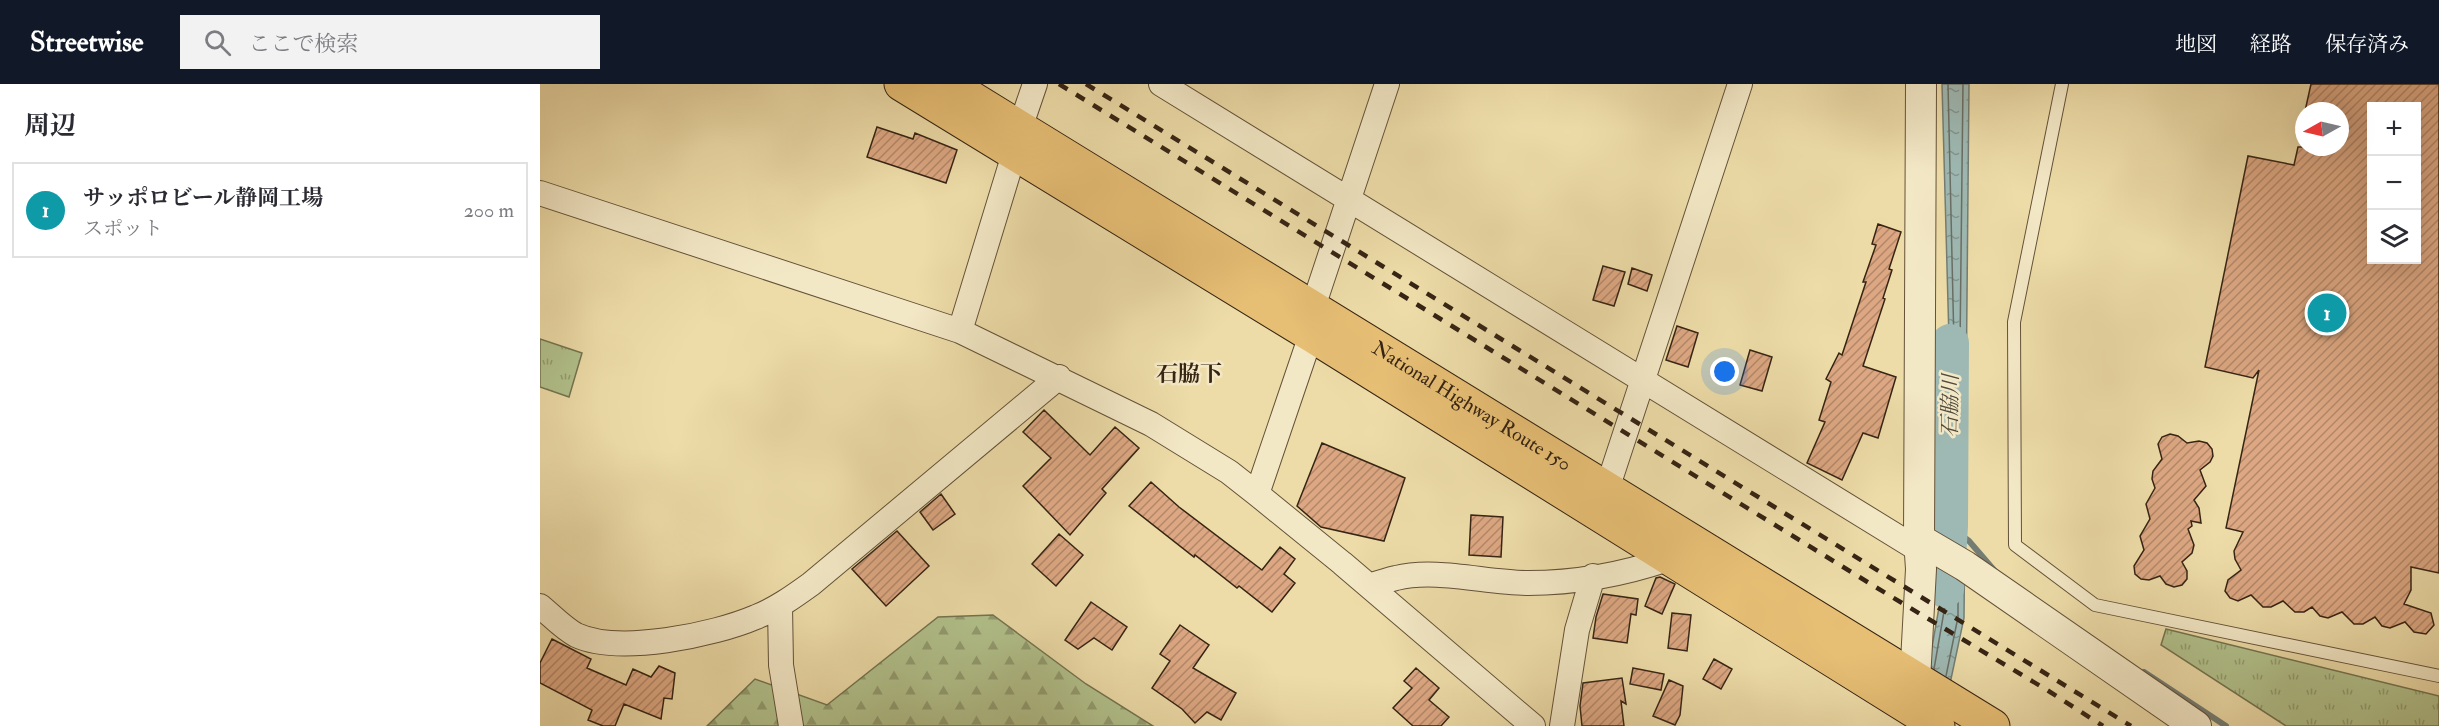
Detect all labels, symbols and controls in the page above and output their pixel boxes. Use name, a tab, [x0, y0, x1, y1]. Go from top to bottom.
search box	[180, 15, 600, 69]
text: Streetwise	[30, 25, 144, 60]
icon: search	[201, 26, 234, 59]
text: ここで検索	[249, 30, 359, 58]
text: 地図	[2175, 31, 2217, 58]
text: 経路	[2250, 31, 2292, 58]
text: 保存済み	[2325, 31, 2409, 58]
north arrow	[2295, 102, 2349, 156]
map controls	[2367, 102, 2421, 264]
button: +	[2367, 102, 2421, 156]
text: 周辺	[24, 110, 76, 142]
button: −	[2367, 156, 2421, 210]
text: サッポロビール静岡工場	[83, 184, 323, 212]
text: 1	[42, 198, 49, 223]
text: 200 m	[464, 198, 514, 223]
button: layers	[2367, 210, 2421, 264]
text: スポット	[83, 216, 163, 241]
pin: 1	[2308, 290, 2346, 336]
street label: National Highway Route 150	[1368, 335, 1576, 477]
your location	[1710, 357, 1739, 386]
district label: 石脇下	[1156, 360, 1222, 388]
water label: 石脇川	[1936, 372, 1965, 438]

